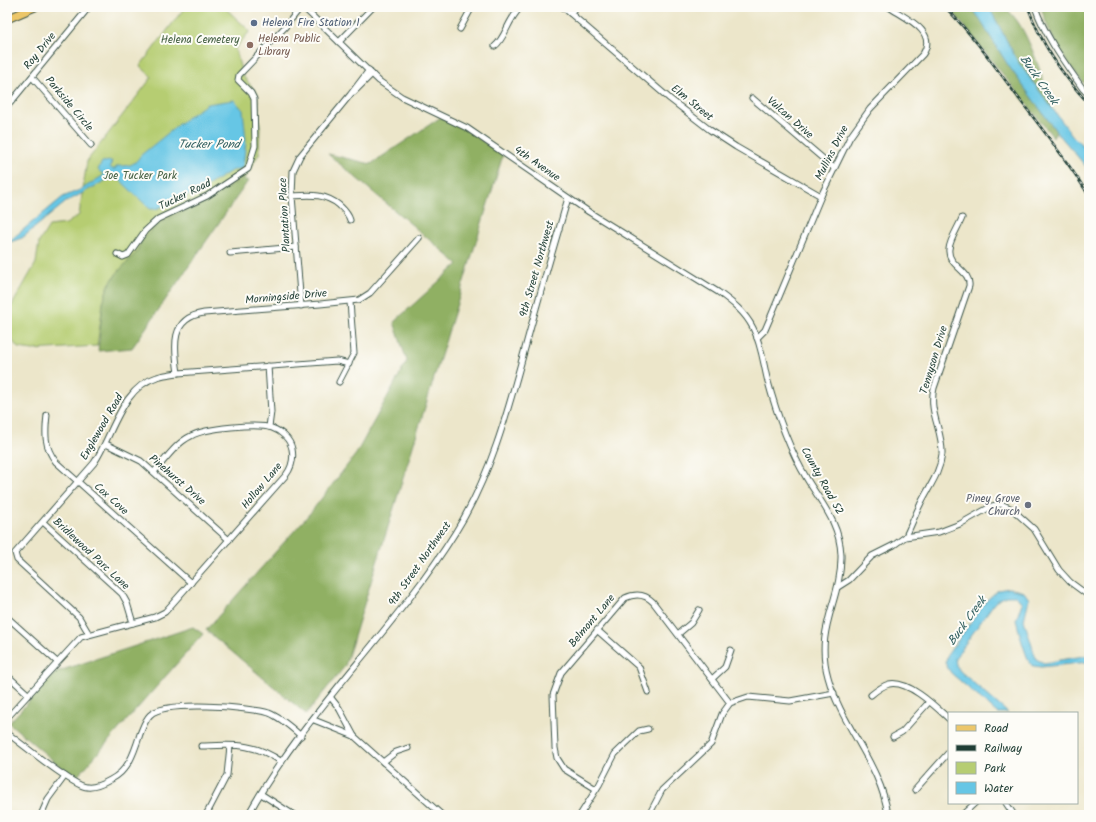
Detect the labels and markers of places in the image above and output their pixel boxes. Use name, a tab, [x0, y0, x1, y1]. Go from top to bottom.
place label: Helena Fire Station 1	[262, 14, 360, 32]
marker: Helena Fire Station 1	[249, 18, 259, 28]
place label: Helena Public Library	[258, 30, 321, 61]
marker: Helena Public Library	[245, 40, 255, 50]
place label: Piney Grove Church	[966, 490, 1020, 521]
marker: Piney Grove Church	[1023, 500, 1033, 510]

